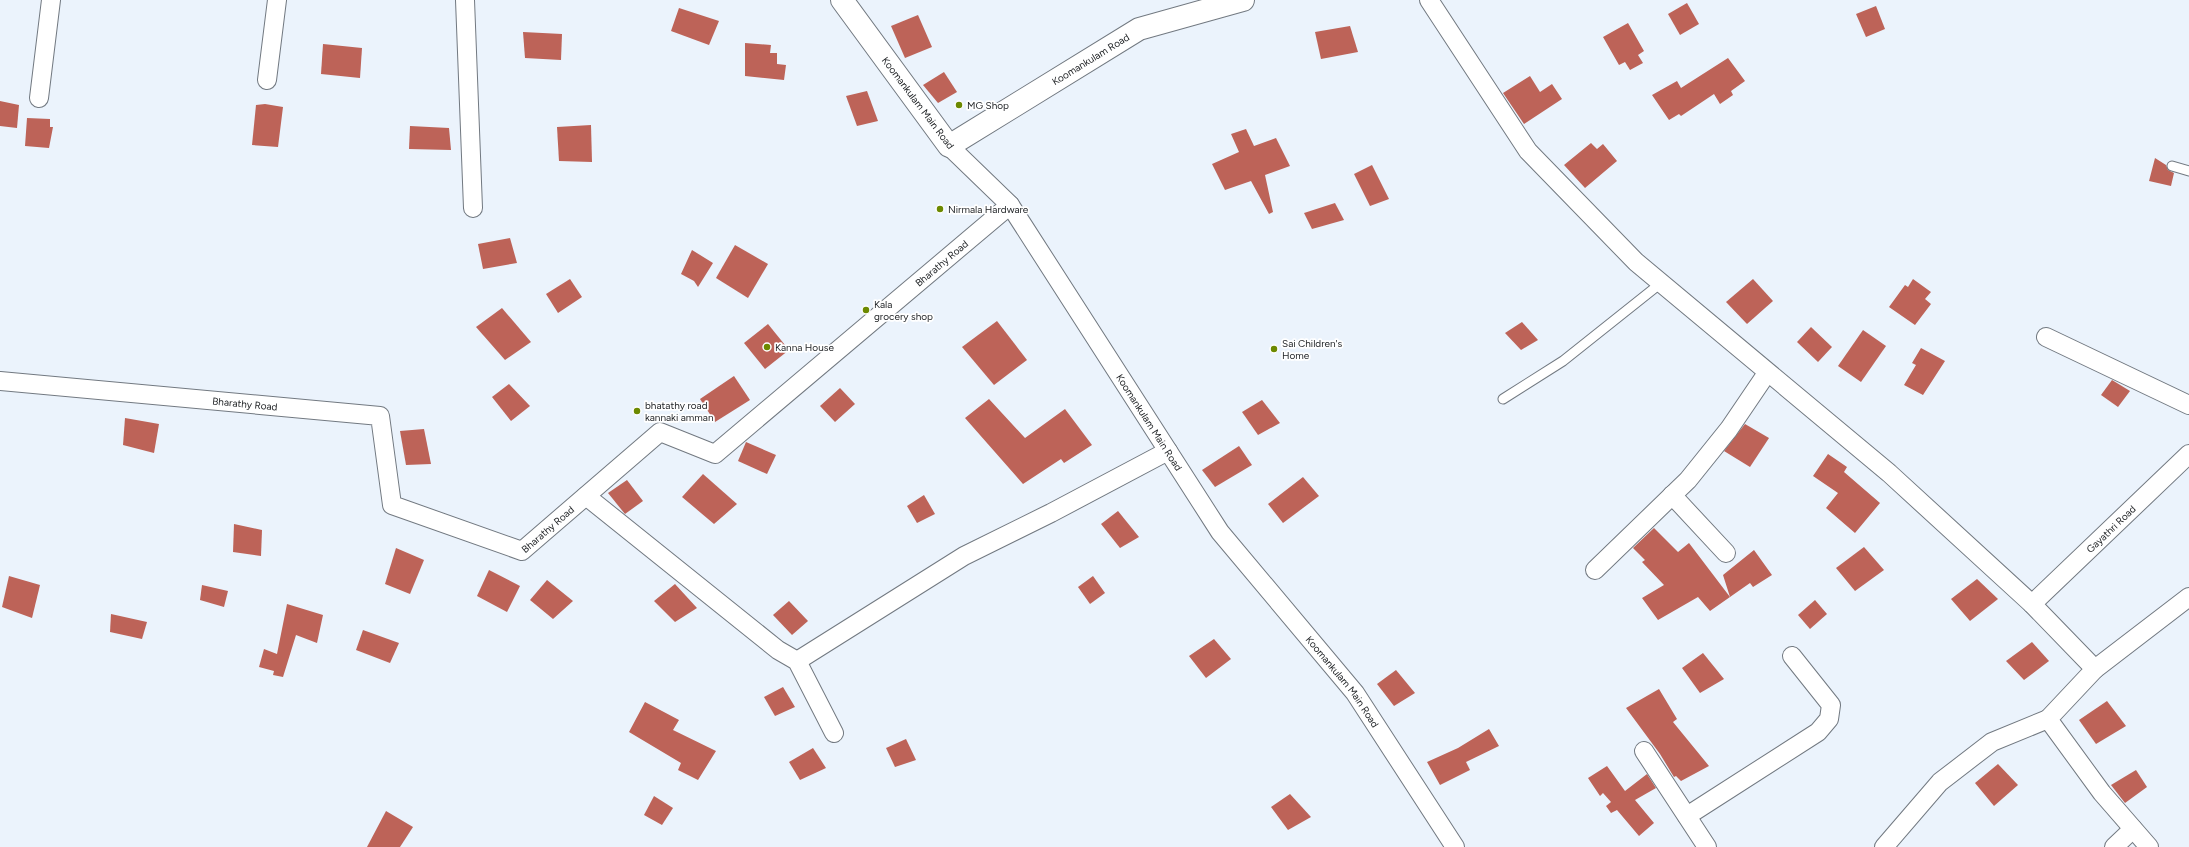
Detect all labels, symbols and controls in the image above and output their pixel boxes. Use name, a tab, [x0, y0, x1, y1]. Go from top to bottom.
street label: Koomankulam Road	[1049, 30, 1132, 88]
street label: Koomankulam Main Road	[879, 54, 957, 152]
place label: MG Shop	[967, 99, 1009, 112]
marker: MG Shop	[954, 100, 964, 110]
place label: Nirmala Hardware	[948, 203, 1029, 216]
marker: Nirmala Hardware	[935, 204, 945, 214]
street label: Bharathy Road	[912, 237, 971, 289]
place label: Kala grocery shop	[874, 298, 933, 323]
marker: Kala grocery shop	[861, 305, 871, 315]
place label: Sai Children's Home	[1282, 337, 1343, 362]
place label: Kanna House	[775, 341, 834, 354]
marker: Kanna House	[762, 342, 772, 352]
marker: Sai Children's Home	[1269, 344, 1279, 354]
street label: Koomankulam Main Road	[1114, 371, 1185, 473]
street label: Bharathy Road	[212, 394, 278, 413]
place label: bhatathy road kannaki amman	[645, 399, 714, 424]
marker: bhatathy road kannaki amman	[632, 406, 642, 416]
street label: Gayathri Road	[2083, 502, 2138, 555]
street label: Bharathy Road	[518, 503, 577, 555]
street label: Koomankulam Main Road	[1303, 633, 1382, 730]

